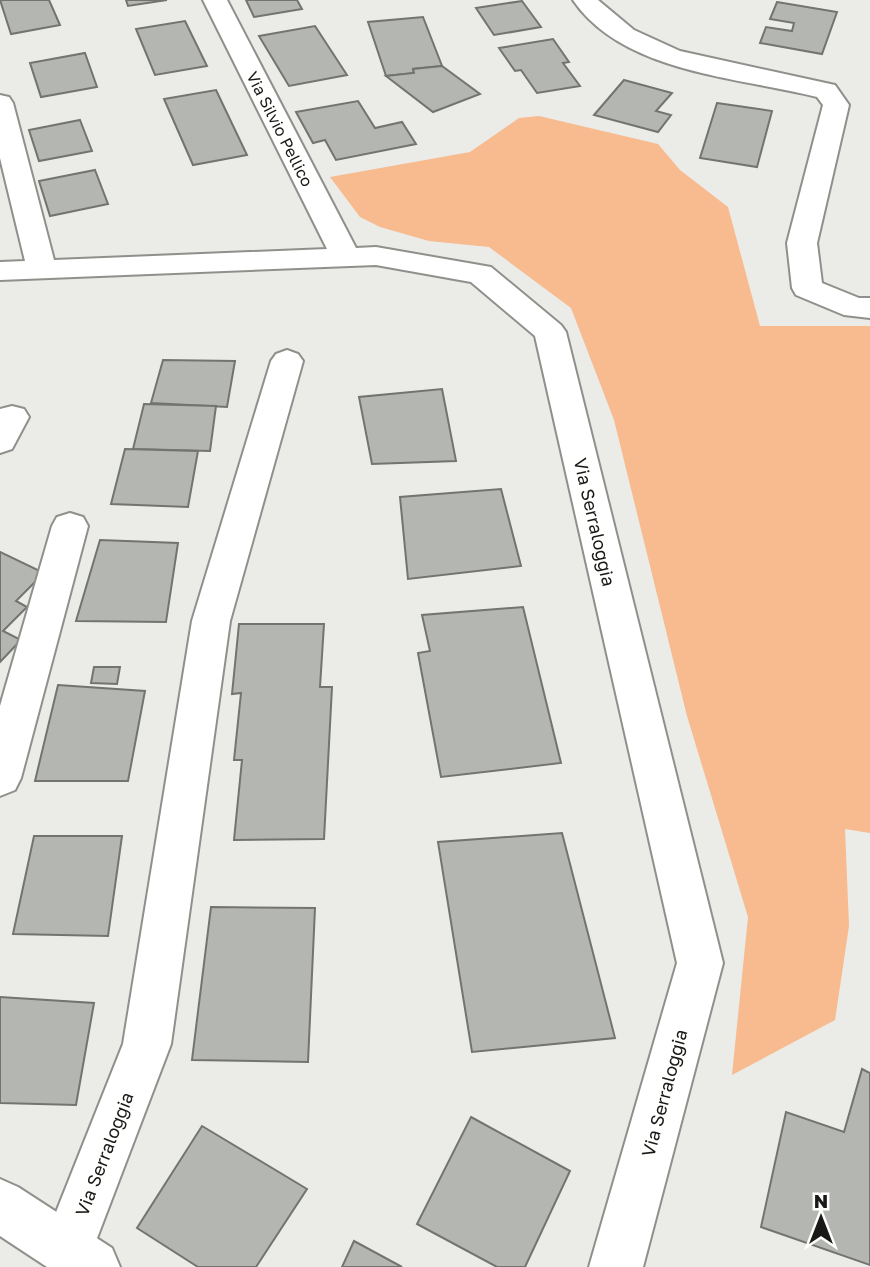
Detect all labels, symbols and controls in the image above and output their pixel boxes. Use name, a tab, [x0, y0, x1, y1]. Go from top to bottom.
street label: Via Silvio Pellico	[242, 68, 318, 190]
street label: Via Serraloggia	[570, 456, 620, 588]
street label: Via Serraloggia	[636, 1027, 692, 1159]
street label: Via Serraloggia	[70, 1089, 138, 1219]
north arrow	[786, 1183, 856, 1253]
text: N	[814, 1189, 828, 1212]

